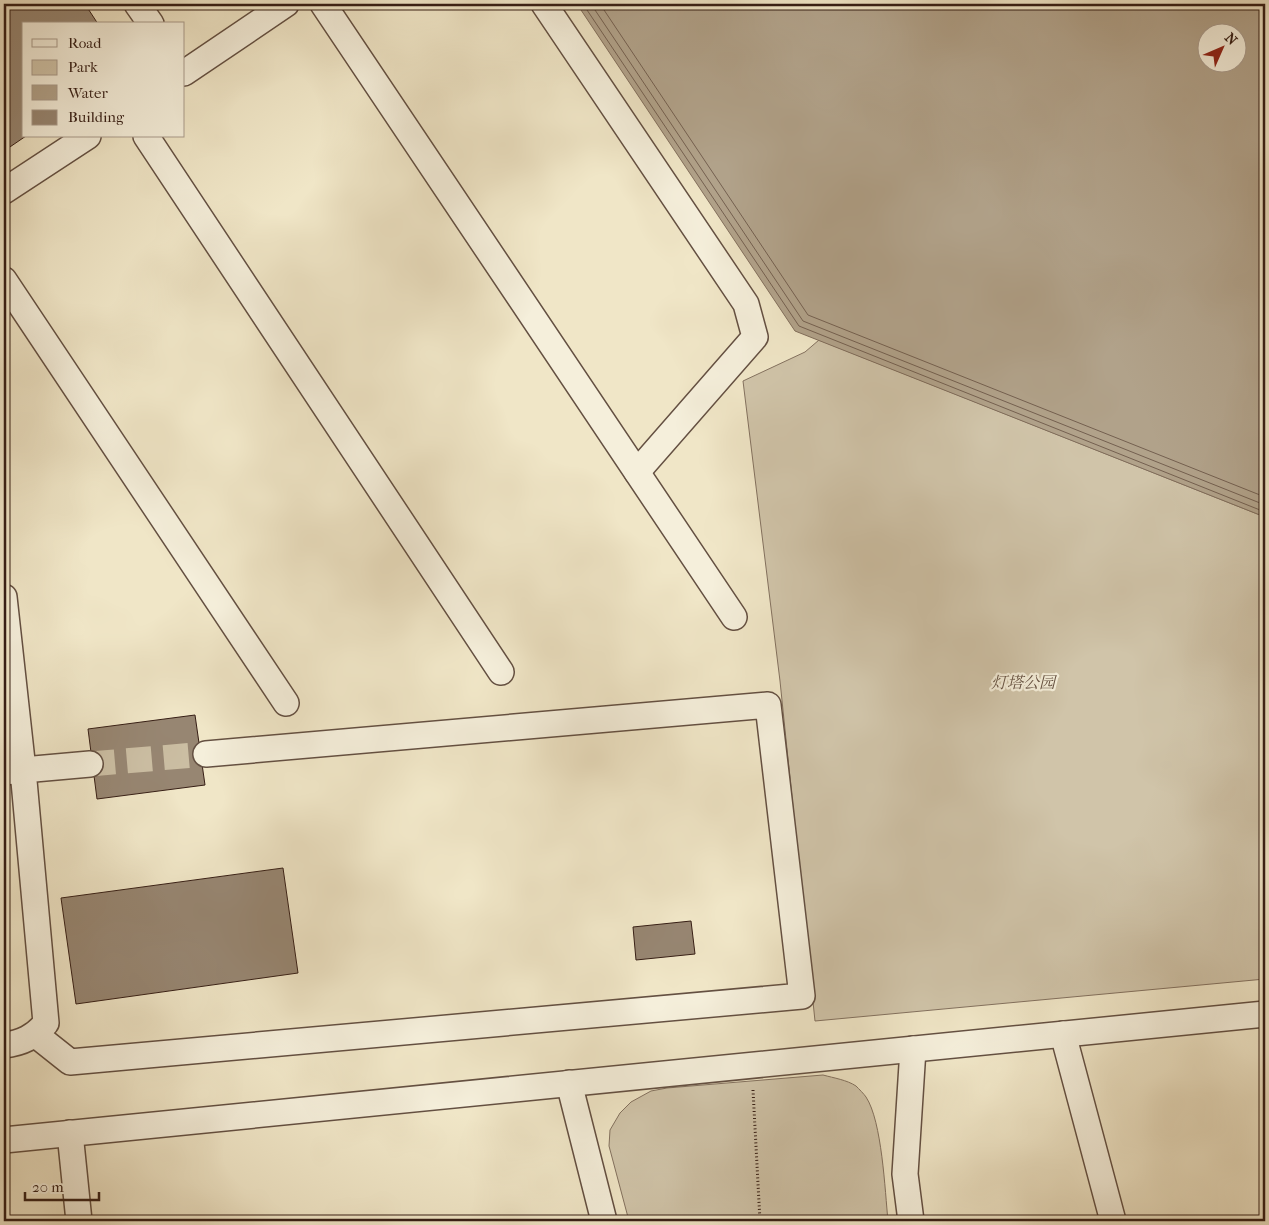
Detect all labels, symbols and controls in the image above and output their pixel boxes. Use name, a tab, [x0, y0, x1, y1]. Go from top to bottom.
legend	[22, 22, 185, 138]
north arrow	[1196, 22, 1246, 72]
text: N	[1221, 29, 1241, 49]
text: Road	[68, 34, 102, 52]
text: Park	[68, 58, 98, 76]
text: Water	[67, 84, 108, 102]
text: Building	[68, 108, 125, 126]
park label: 灯塔公园	[991, 673, 1058, 692]
scale bar	[25, 1170, 99, 1202]
text: 20 m	[32, 1178, 64, 1196]

